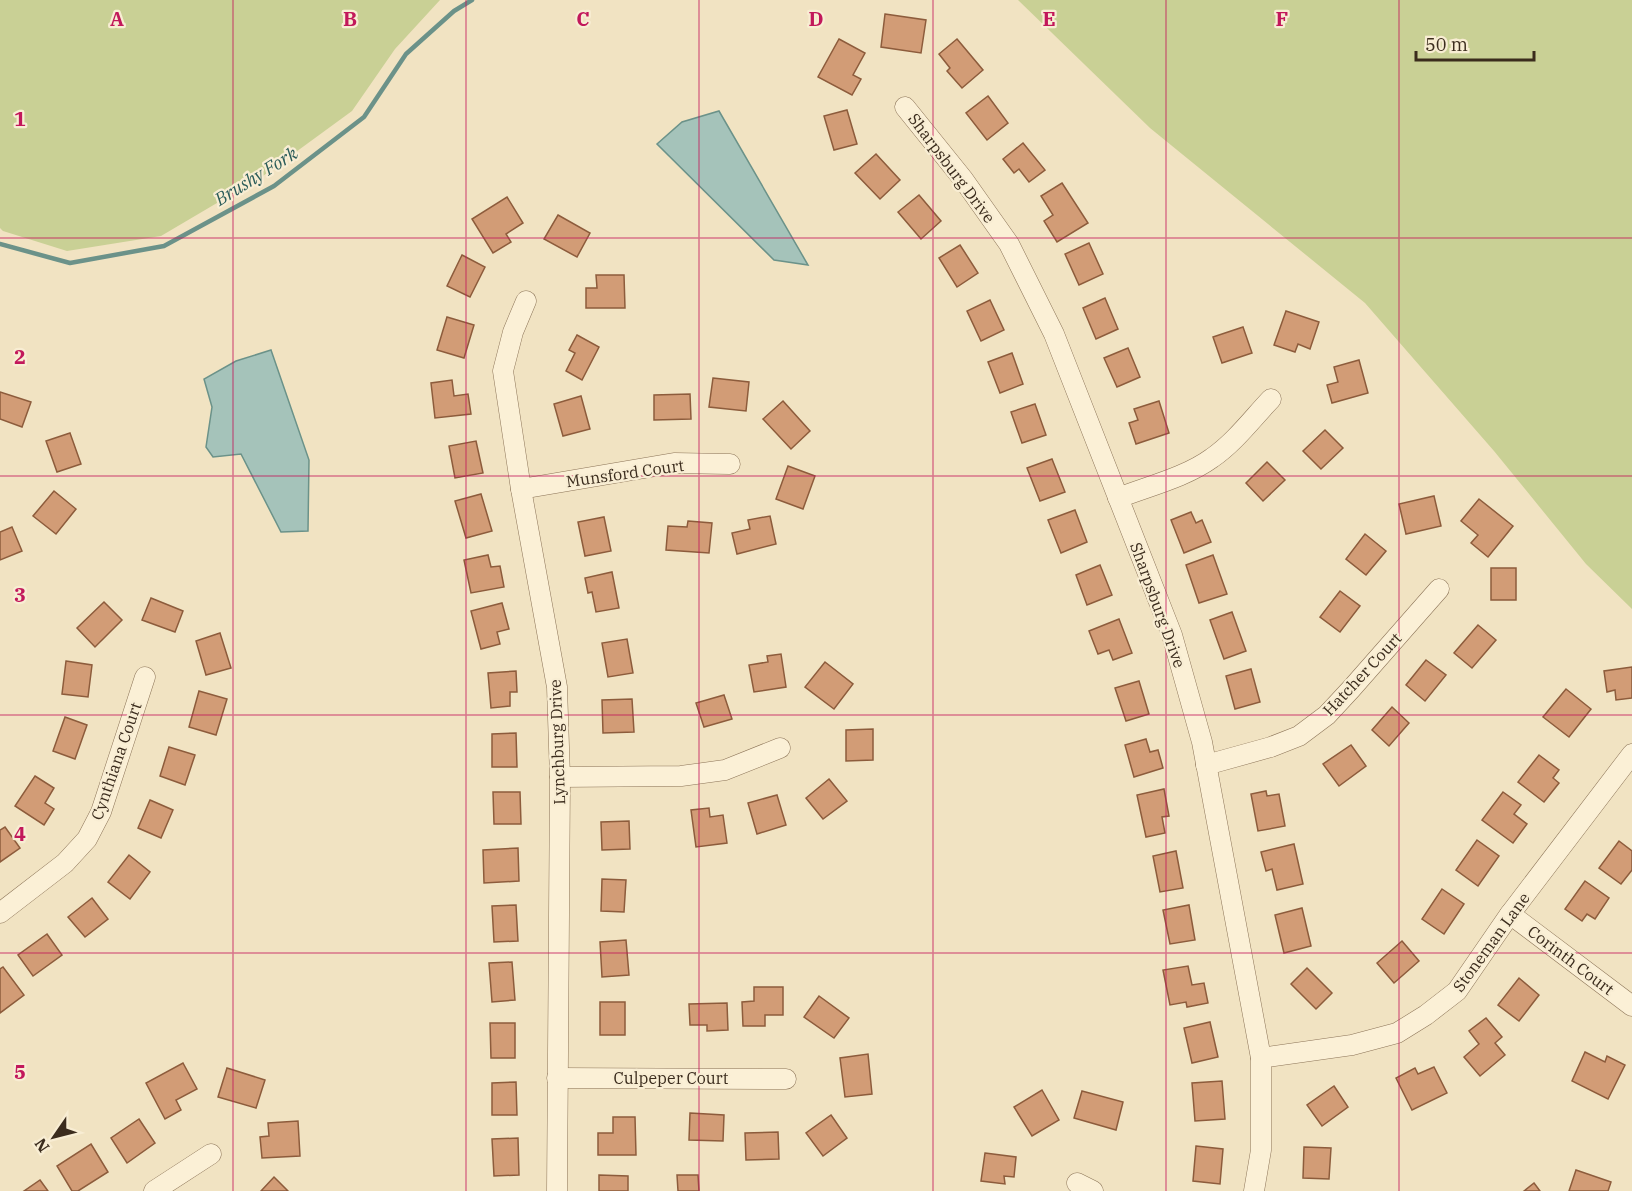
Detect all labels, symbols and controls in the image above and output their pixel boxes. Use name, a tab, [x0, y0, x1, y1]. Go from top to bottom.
text: A	[110, 5, 124, 32]
text: B	[343, 5, 357, 32]
text: C	[576, 5, 590, 32]
text: D	[808, 5, 824, 32]
text: E	[1042, 5, 1056, 32]
text: F	[1276, 5, 1288, 32]
scale bar	[1416, 24, 1534, 62]
text: 50 m	[1425, 33, 1468, 56]
text: 1	[14, 105, 26, 132]
street label: Sharpsburg Drive	[904, 109, 1000, 227]
water label: Brushy Fork	[209, 141, 302, 211]
text: 2	[14, 343, 26, 370]
street label: Munsford Court	[565, 455, 686, 491]
street label: Sharpsburg Drive	[1126, 539, 1190, 671]
text: 3	[14, 581, 26, 608]
street label: Hatcher Court	[1318, 628, 1406, 720]
street label: Lynchburg Drive	[545, 679, 569, 805]
street label: Cynthiana Court	[86, 699, 146, 823]
text: 4	[14, 820, 26, 847]
street label: Stoneman Lane	[1448, 888, 1534, 996]
street label: Corinth Court	[1524, 921, 1618, 999]
text: 5	[14, 1058, 26, 1085]
street label: Culpeper Court	[613, 1068, 729, 1088]
north arrow	[24, 1107, 84, 1167]
text: N	[30, 1135, 54, 1157]

